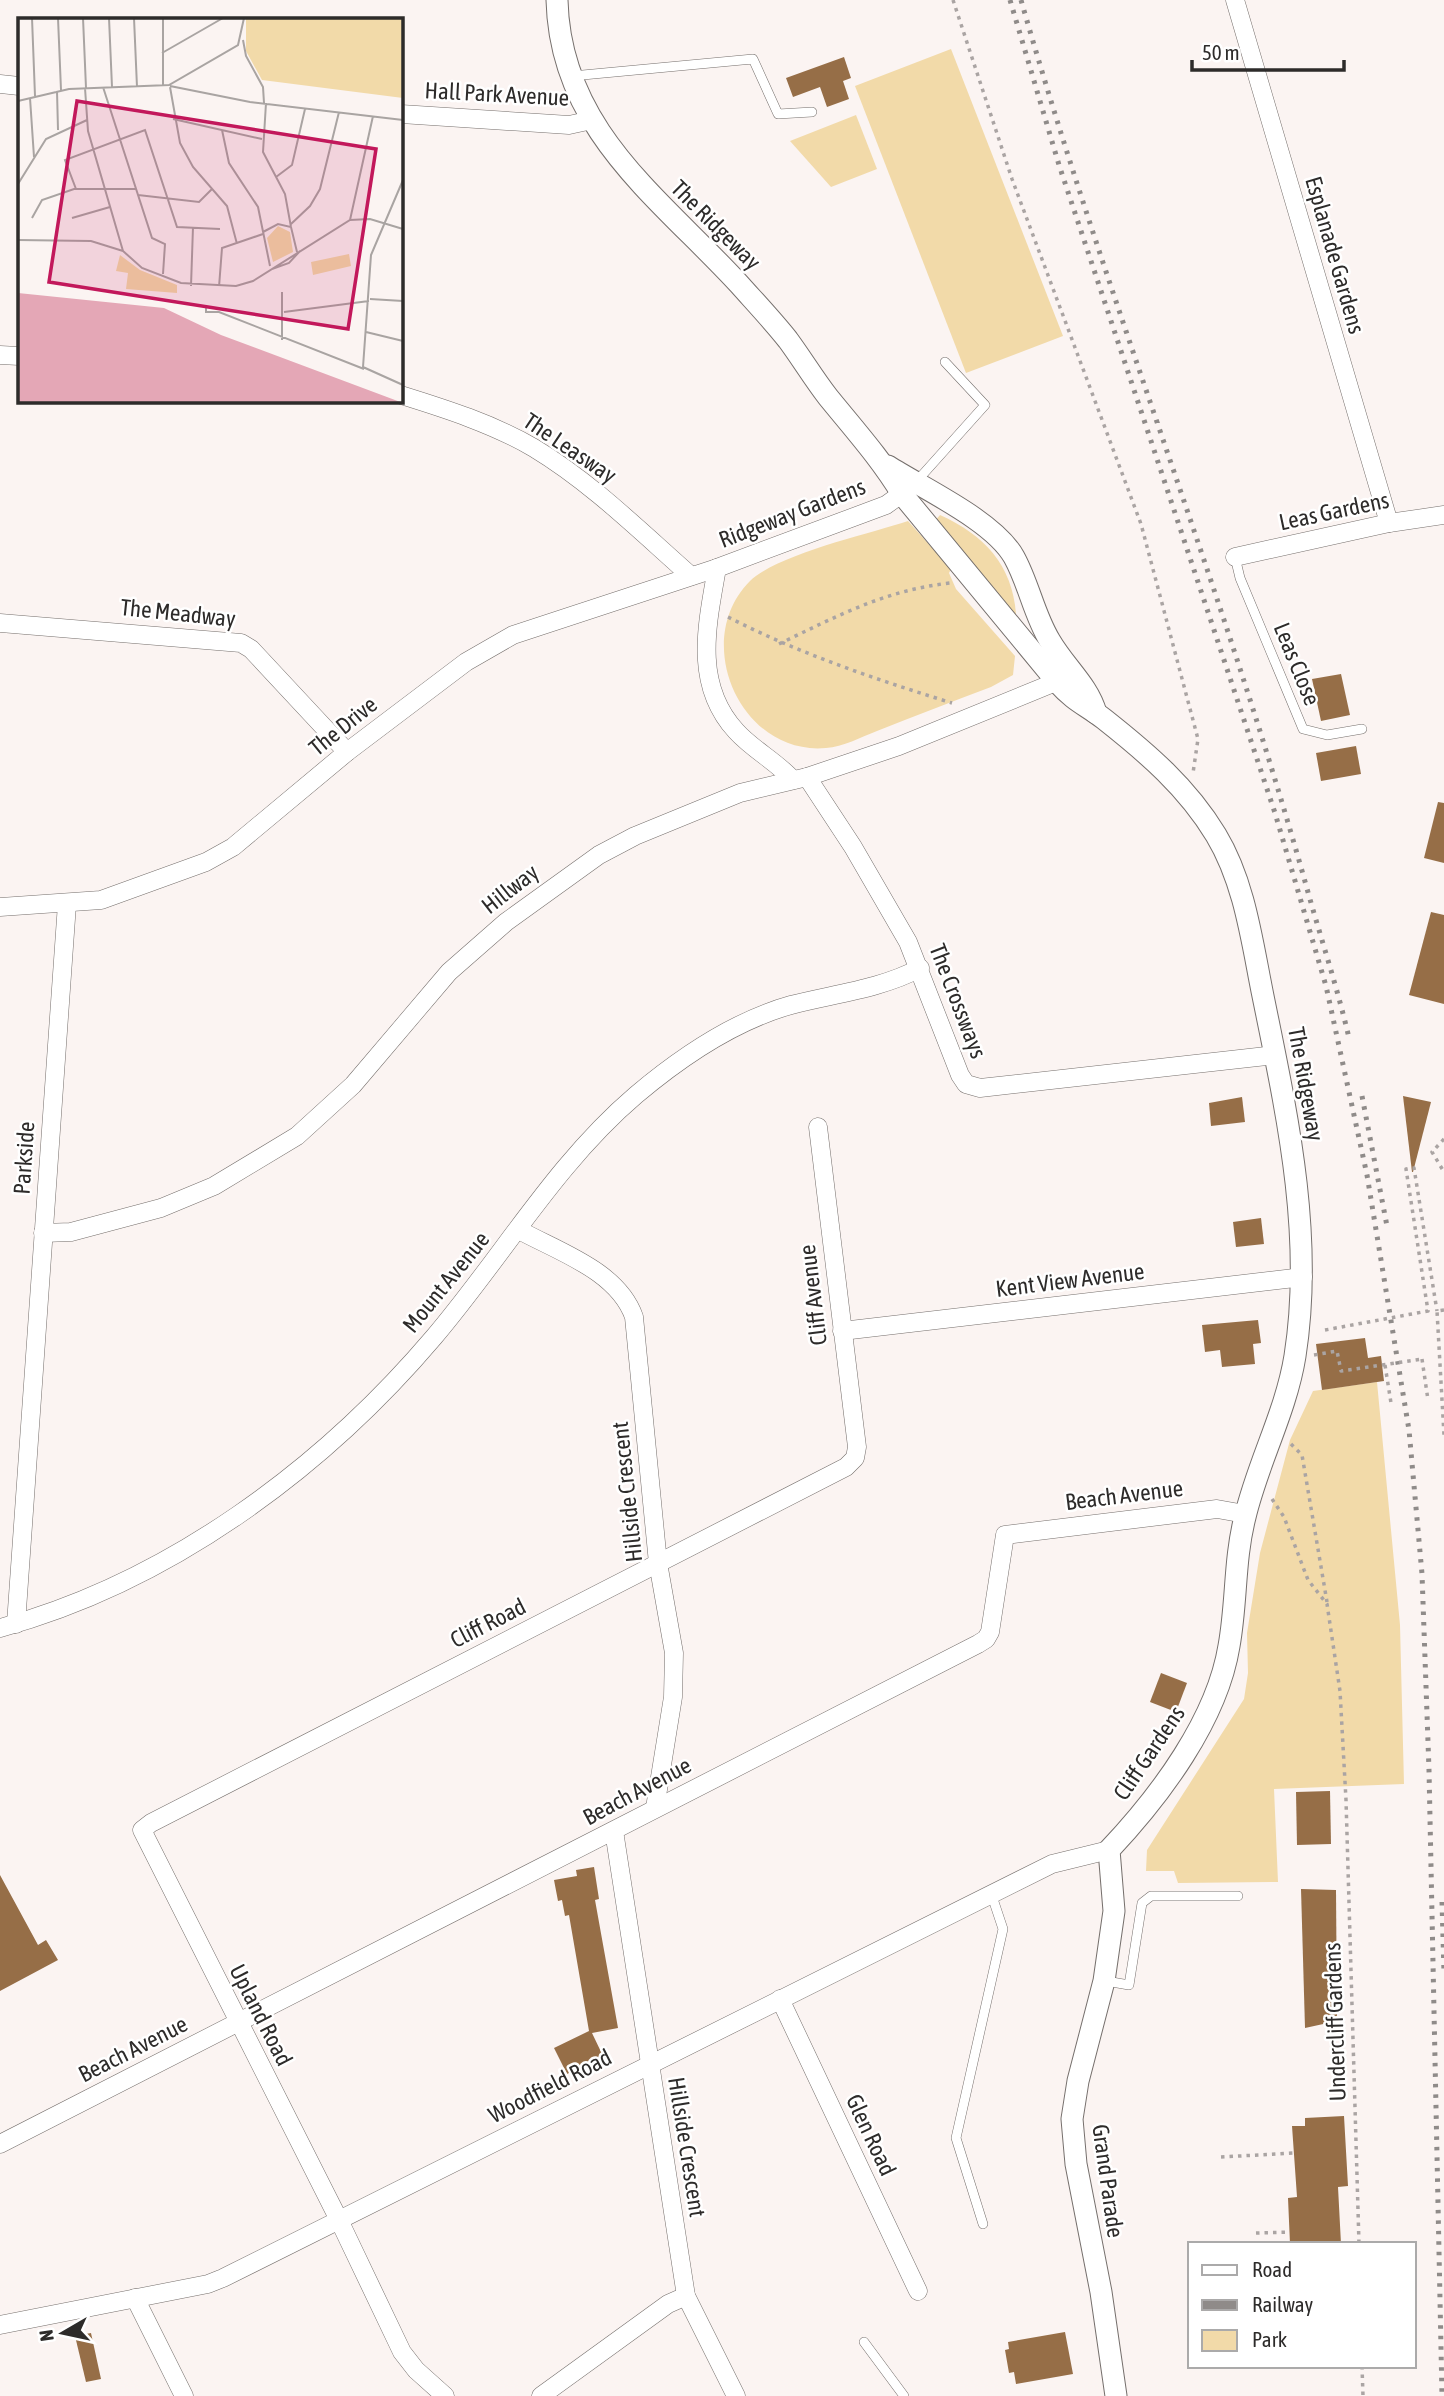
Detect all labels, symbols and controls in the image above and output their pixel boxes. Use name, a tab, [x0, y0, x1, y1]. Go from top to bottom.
inset map	[18, 18, 402, 402]
scale bar	[1192, 28, 1344, 72]
text: 50 m	[1202, 40, 1240, 64]
street label: Hall Park Avenue	[424, 77, 570, 111]
street label: Esplanade Gardens	[1300, 173, 1370, 337]
street label: The Ridgeway	[666, 175, 766, 275]
street label: The Leasway	[519, 408, 621, 488]
street label: Ridgeway Gardens	[715, 473, 869, 553]
street label: Leas Gardens	[1277, 487, 1391, 535]
street label: The Meadway	[119, 594, 237, 632]
street label: Leas Close	[1269, 619, 1325, 709]
street label: The Drive	[304, 691, 382, 761]
street label: Hillway	[477, 859, 543, 919]
street label: The Crossways	[924, 940, 992, 1062]
street label: The Ridgeway	[1283, 1025, 1329, 1143]
street label: Parkside	[8, 1121, 40, 1195]
street label: Mount Avenue	[398, 1226, 494, 1338]
street label: Cliff Avenue	[794, 1243, 832, 1347]
street label: Kent View Avenue	[994, 1258, 1146, 1302]
street label: Hillside Crescent	[607, 1420, 647, 1564]
street label: Beach Avenue	[1064, 1475, 1184, 1515]
street label: Cliff Road	[446, 1593, 530, 1653]
street label: Cliff Gardens	[1108, 1701, 1190, 1805]
street label: Beach Avenue	[579, 1752, 695, 1830]
street label: Undercliff Gardens	[1319, 1942, 1351, 2102]
street label: Upland Road	[224, 1960, 298, 2070]
street label: Beach Avenue	[74, 2011, 192, 2087]
street label: Woodfield Road	[484, 2044, 616, 2128]
street label: Hillside Crescent	[663, 2075, 711, 2219]
street label: Glen Road	[841, 2090, 901, 2180]
street label: Grand Parade	[1087, 2123, 1129, 2239]
legend	[1188, 2242, 1416, 2368]
text: Road	[1252, 2257, 1292, 2281]
text: Railway	[1252, 2292, 1314, 2316]
north arrow	[28, 2298, 98, 2368]
text: Park	[1252, 2327, 1287, 2351]
text: N	[34, 2328, 58, 2343]

